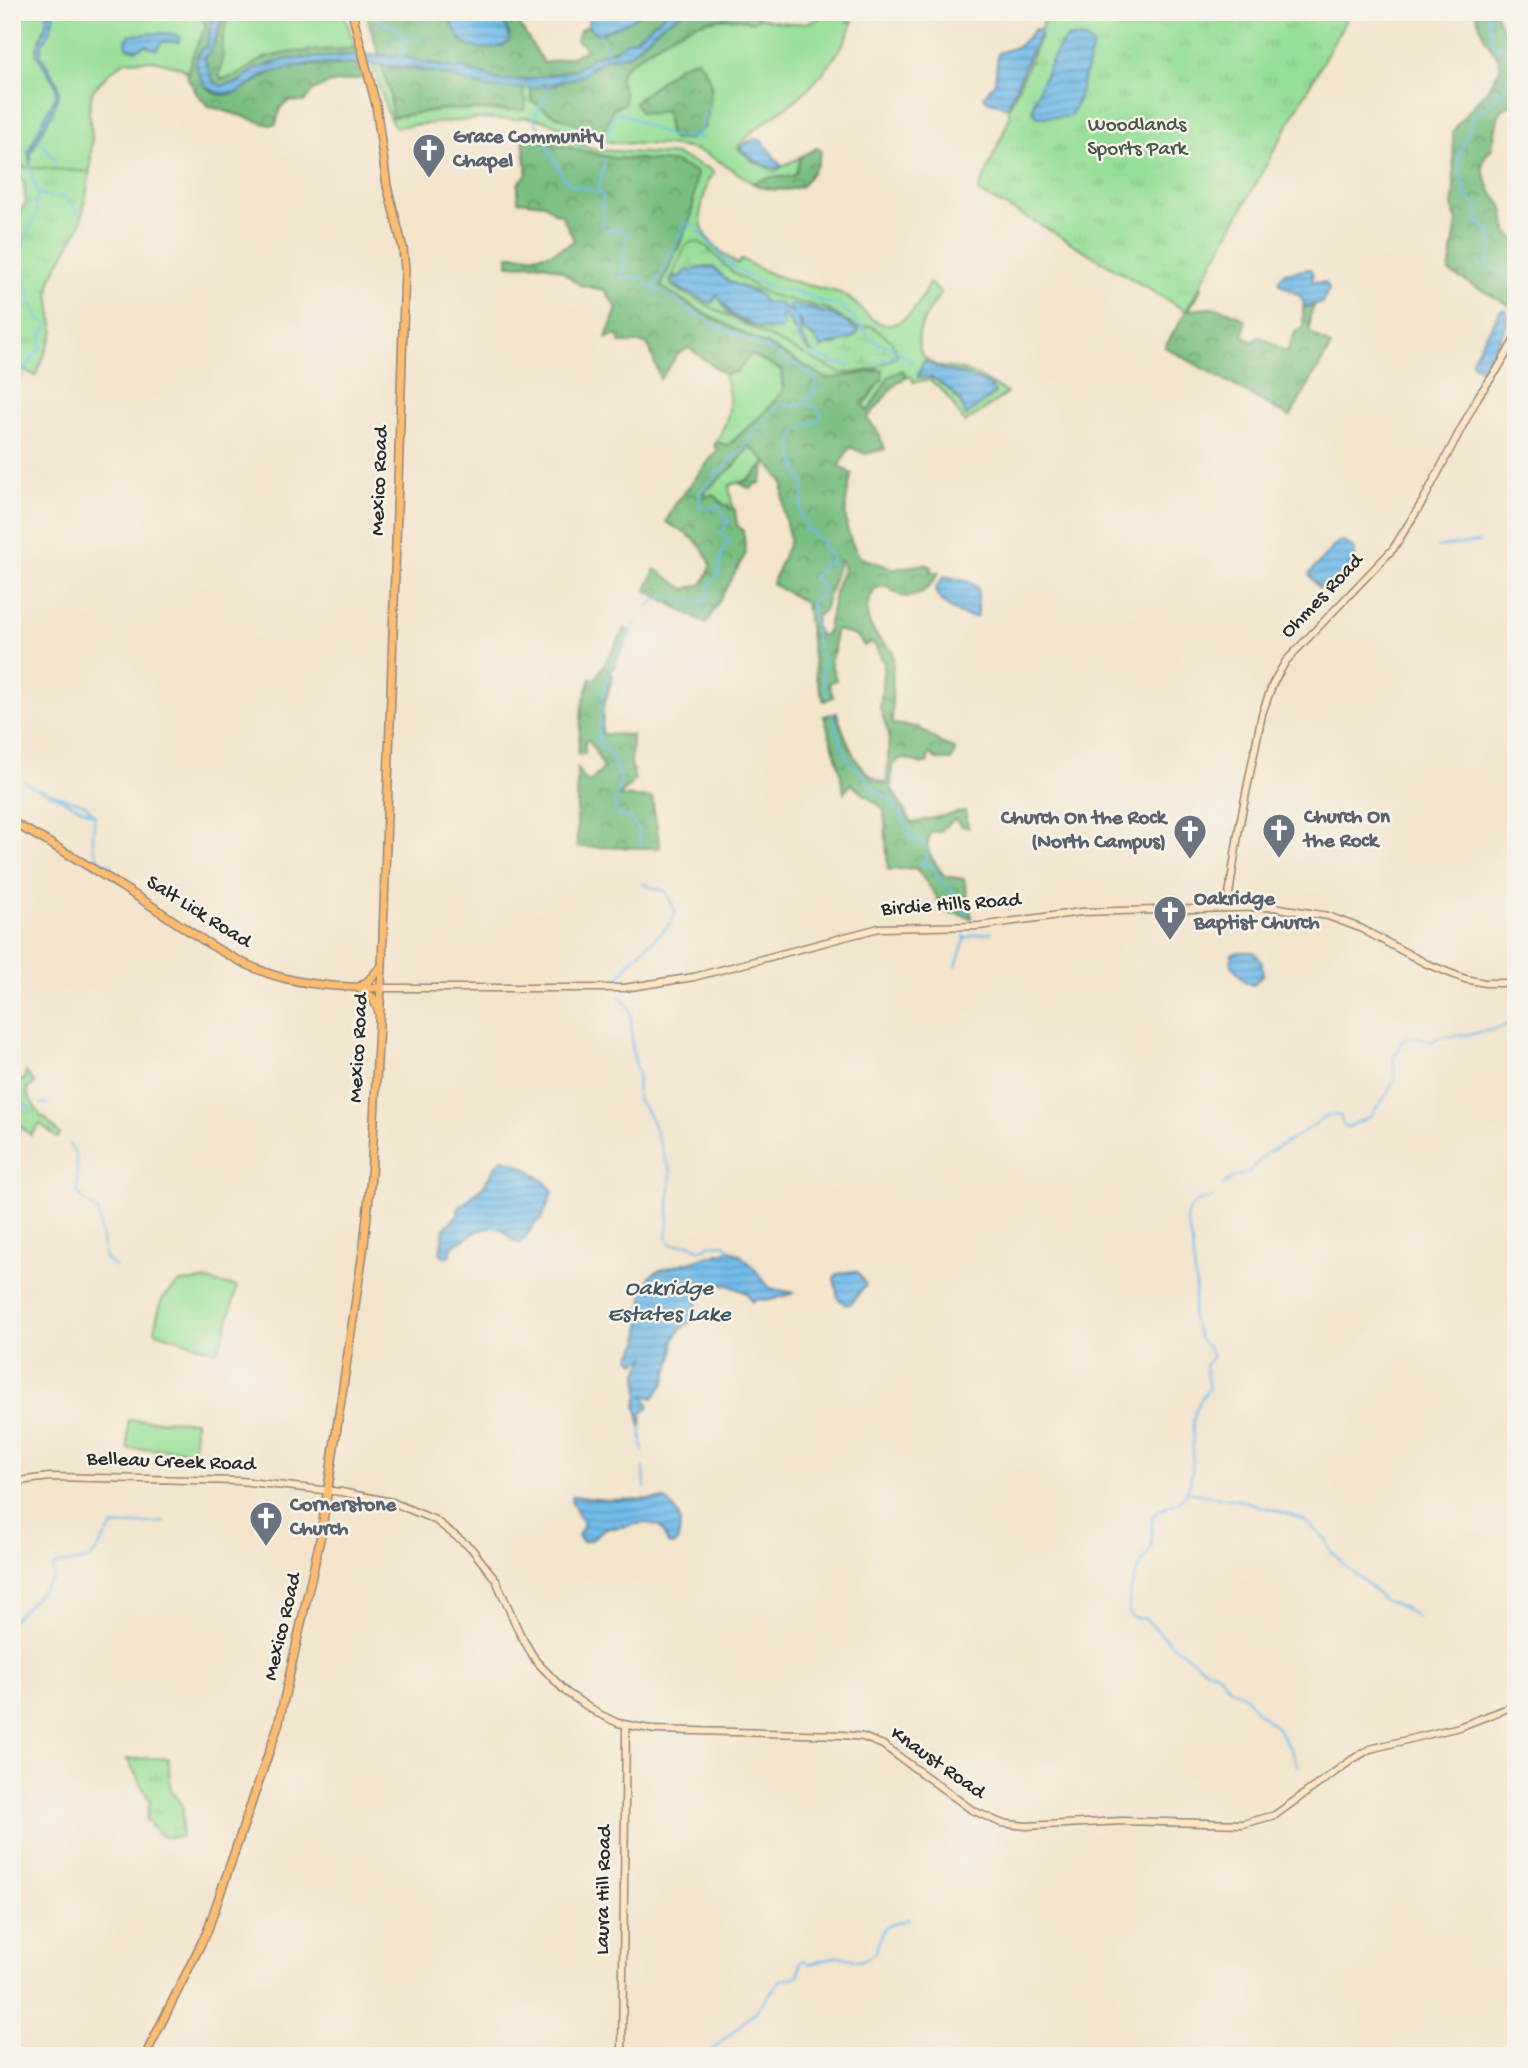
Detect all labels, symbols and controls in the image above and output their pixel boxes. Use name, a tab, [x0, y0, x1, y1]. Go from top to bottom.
park label: Woodlands Sports Park	[1087, 114, 1190, 163]
place label: Grace Community Chapel	[452, 126, 604, 175]
church icon: Grace Community Chapel	[410, 131, 448, 180]
street label: Mexico Road	[367, 424, 395, 536]
street label: Ohmes Road	[1276, 548, 1371, 645]
place label: Church On the Rock	[1302, 806, 1391, 855]
place label: Church On the Rock (North Campus)	[1000, 807, 1169, 856]
church icon: Church On the Rock	[1260, 811, 1298, 860]
church icon: Church On the Rock (North Campus)	[1171, 812, 1209, 861]
street label: Salt Lick Road	[141, 871, 257, 956]
place label: Oakridge Baptist Church	[1193, 888, 1320, 937]
street label: Birdie Hills Road	[879, 889, 1023, 923]
church icon: Oakridge Baptist Church	[1151, 893, 1189, 942]
street label: Mexico Road	[345, 991, 375, 1104]
water label: Oakridge Estates Lake	[607, 1276, 732, 1329]
street label: Belleau Creek Road	[85, 1448, 257, 1478]
place label: Cornerstone Church	[289, 1494, 397, 1543]
church icon: Cornerstone Church	[247, 1499, 285, 1548]
street label: Mexico Road	[259, 1569, 309, 1683]
street label: Knaust Road	[885, 1722, 991, 1807]
street label: Laura Hill Road	[591, 1823, 619, 1955]

